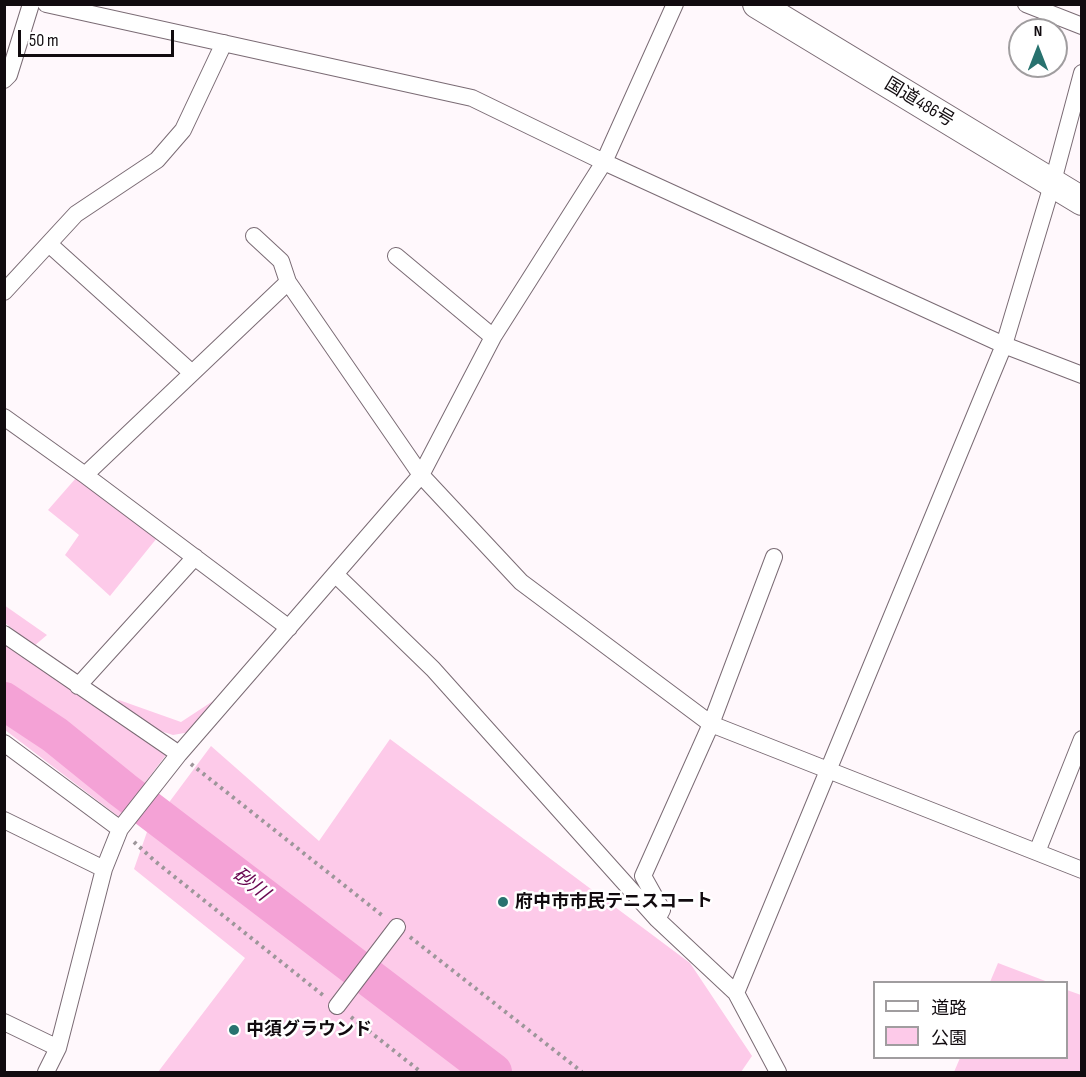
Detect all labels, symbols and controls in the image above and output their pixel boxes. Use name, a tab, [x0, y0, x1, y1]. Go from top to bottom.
scale bar	[21, 18, 177, 56]
north arrow	[1008, 18, 1068, 78]
text: N	[1034, 22, 1042, 41]
text: 50 m	[29, 30, 59, 51]
street label: 国道486号	[880, 74, 958, 132]
water label: 砂川	[227, 863, 273, 907]
place label: 府中市市民テニスコート	[515, 891, 713, 913]
marker: 府中市市民テニスコート	[496, 895, 510, 909]
legend	[873, 981, 1068, 1059]
text: 道路	[931, 998, 967, 1019]
place label: 中須グラウンド	[246, 1019, 372, 1041]
marker: 中須グラウンド	[227, 1023, 241, 1037]
text: 公園	[931, 1028, 967, 1049]

